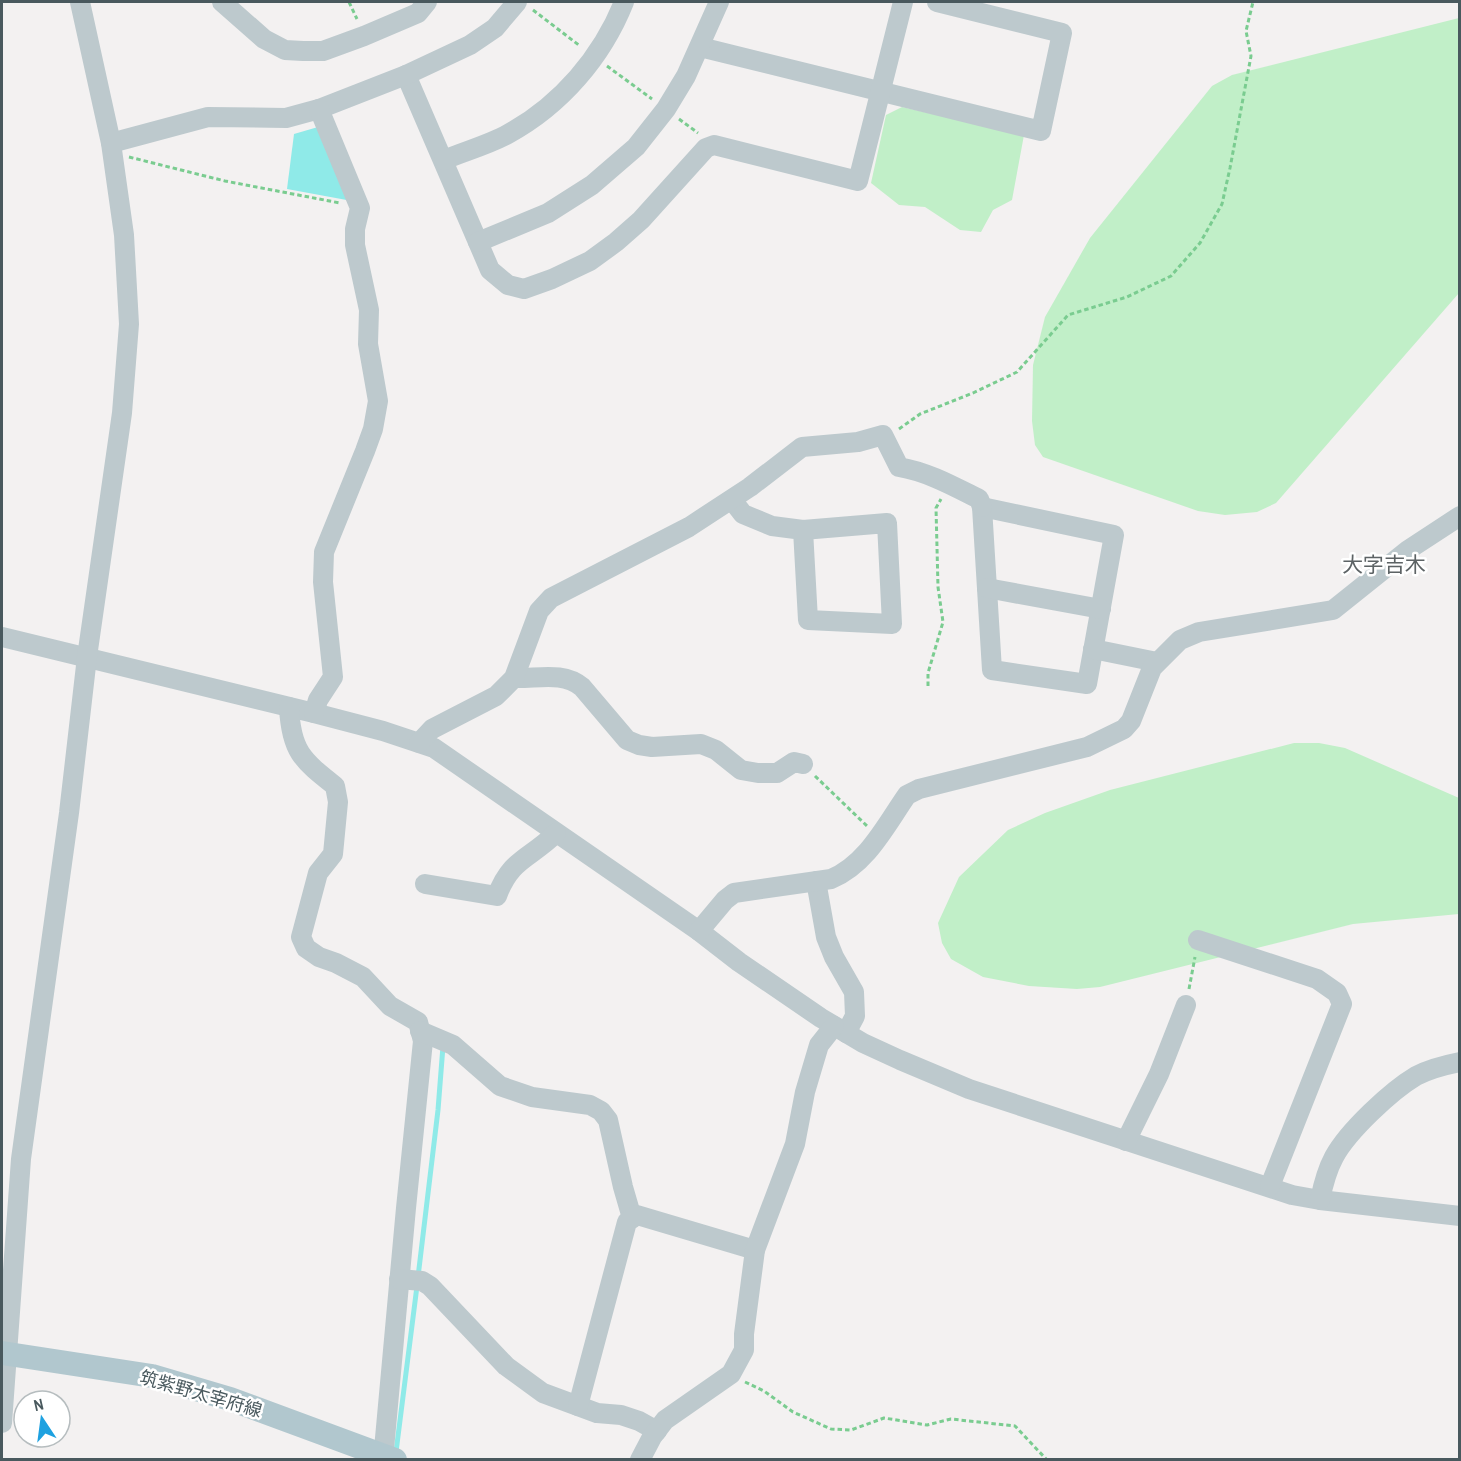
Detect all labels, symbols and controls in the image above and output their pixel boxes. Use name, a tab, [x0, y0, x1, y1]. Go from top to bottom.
district label: 大字吉木	[1342, 550, 1426, 579]
street label: 筑紫野太宰府線	[137, 1364, 265, 1423]
north arrow	[12, 1389, 72, 1449]
text: N	[32, 1393, 46, 1416]

